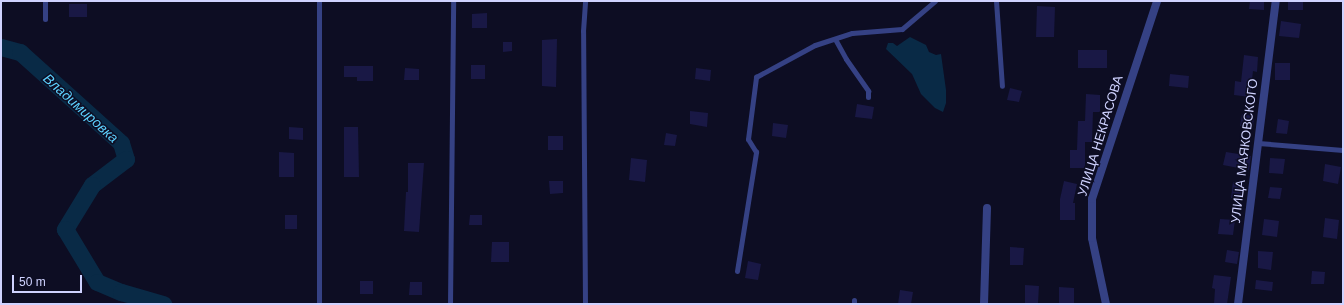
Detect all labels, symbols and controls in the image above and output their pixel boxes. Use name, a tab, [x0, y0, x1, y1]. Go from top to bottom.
water label: Владимировка	[40, 70, 122, 146]
street label: УЛИЦА НЕКРАСОВА	[1075, 74, 1127, 198]
street label: УЛИЦА МАЯКОВСКОГО	[1228, 78, 1262, 224]
scale bar	[14, 267, 84, 293]
text: 50 m	[19, 275, 46, 289]

